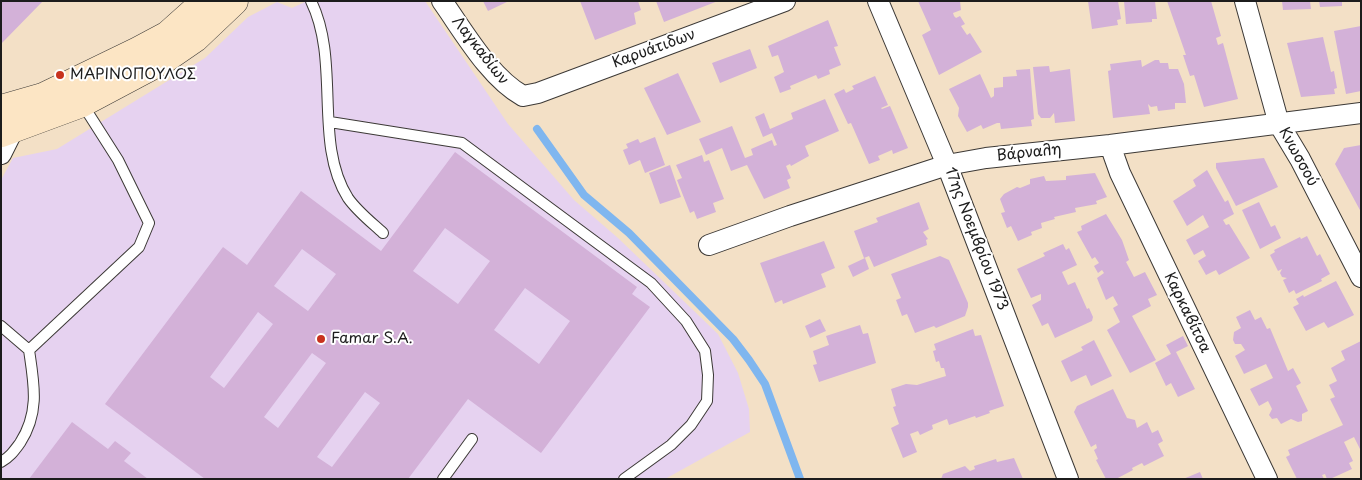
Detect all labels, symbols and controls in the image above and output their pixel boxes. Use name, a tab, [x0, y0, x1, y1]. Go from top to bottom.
street label: Λαγκαδίων	[448, 13, 512, 89]
street label: Καρυάτιδων	[610, 26, 698, 72]
place label: ΜΑΡΙΝΟΠΟΥΛΟΣ	[70, 66, 196, 84]
marker: ΜΑΡΙΝΟΠΟΥΛΟΣ	[54, 69, 66, 81]
street label: Κνωσσού	[1275, 124, 1321, 190]
street label: Βάρναλη	[996, 141, 1062, 165]
street label: 17ης Νοεμβρίου 1973	[940, 165, 1012, 313]
street label: Καρκαβίτσα	[1160, 270, 1214, 356]
place label: Famar S.A.	[331, 330, 413, 348]
marker: Famar S.A.	[315, 333, 327, 345]

